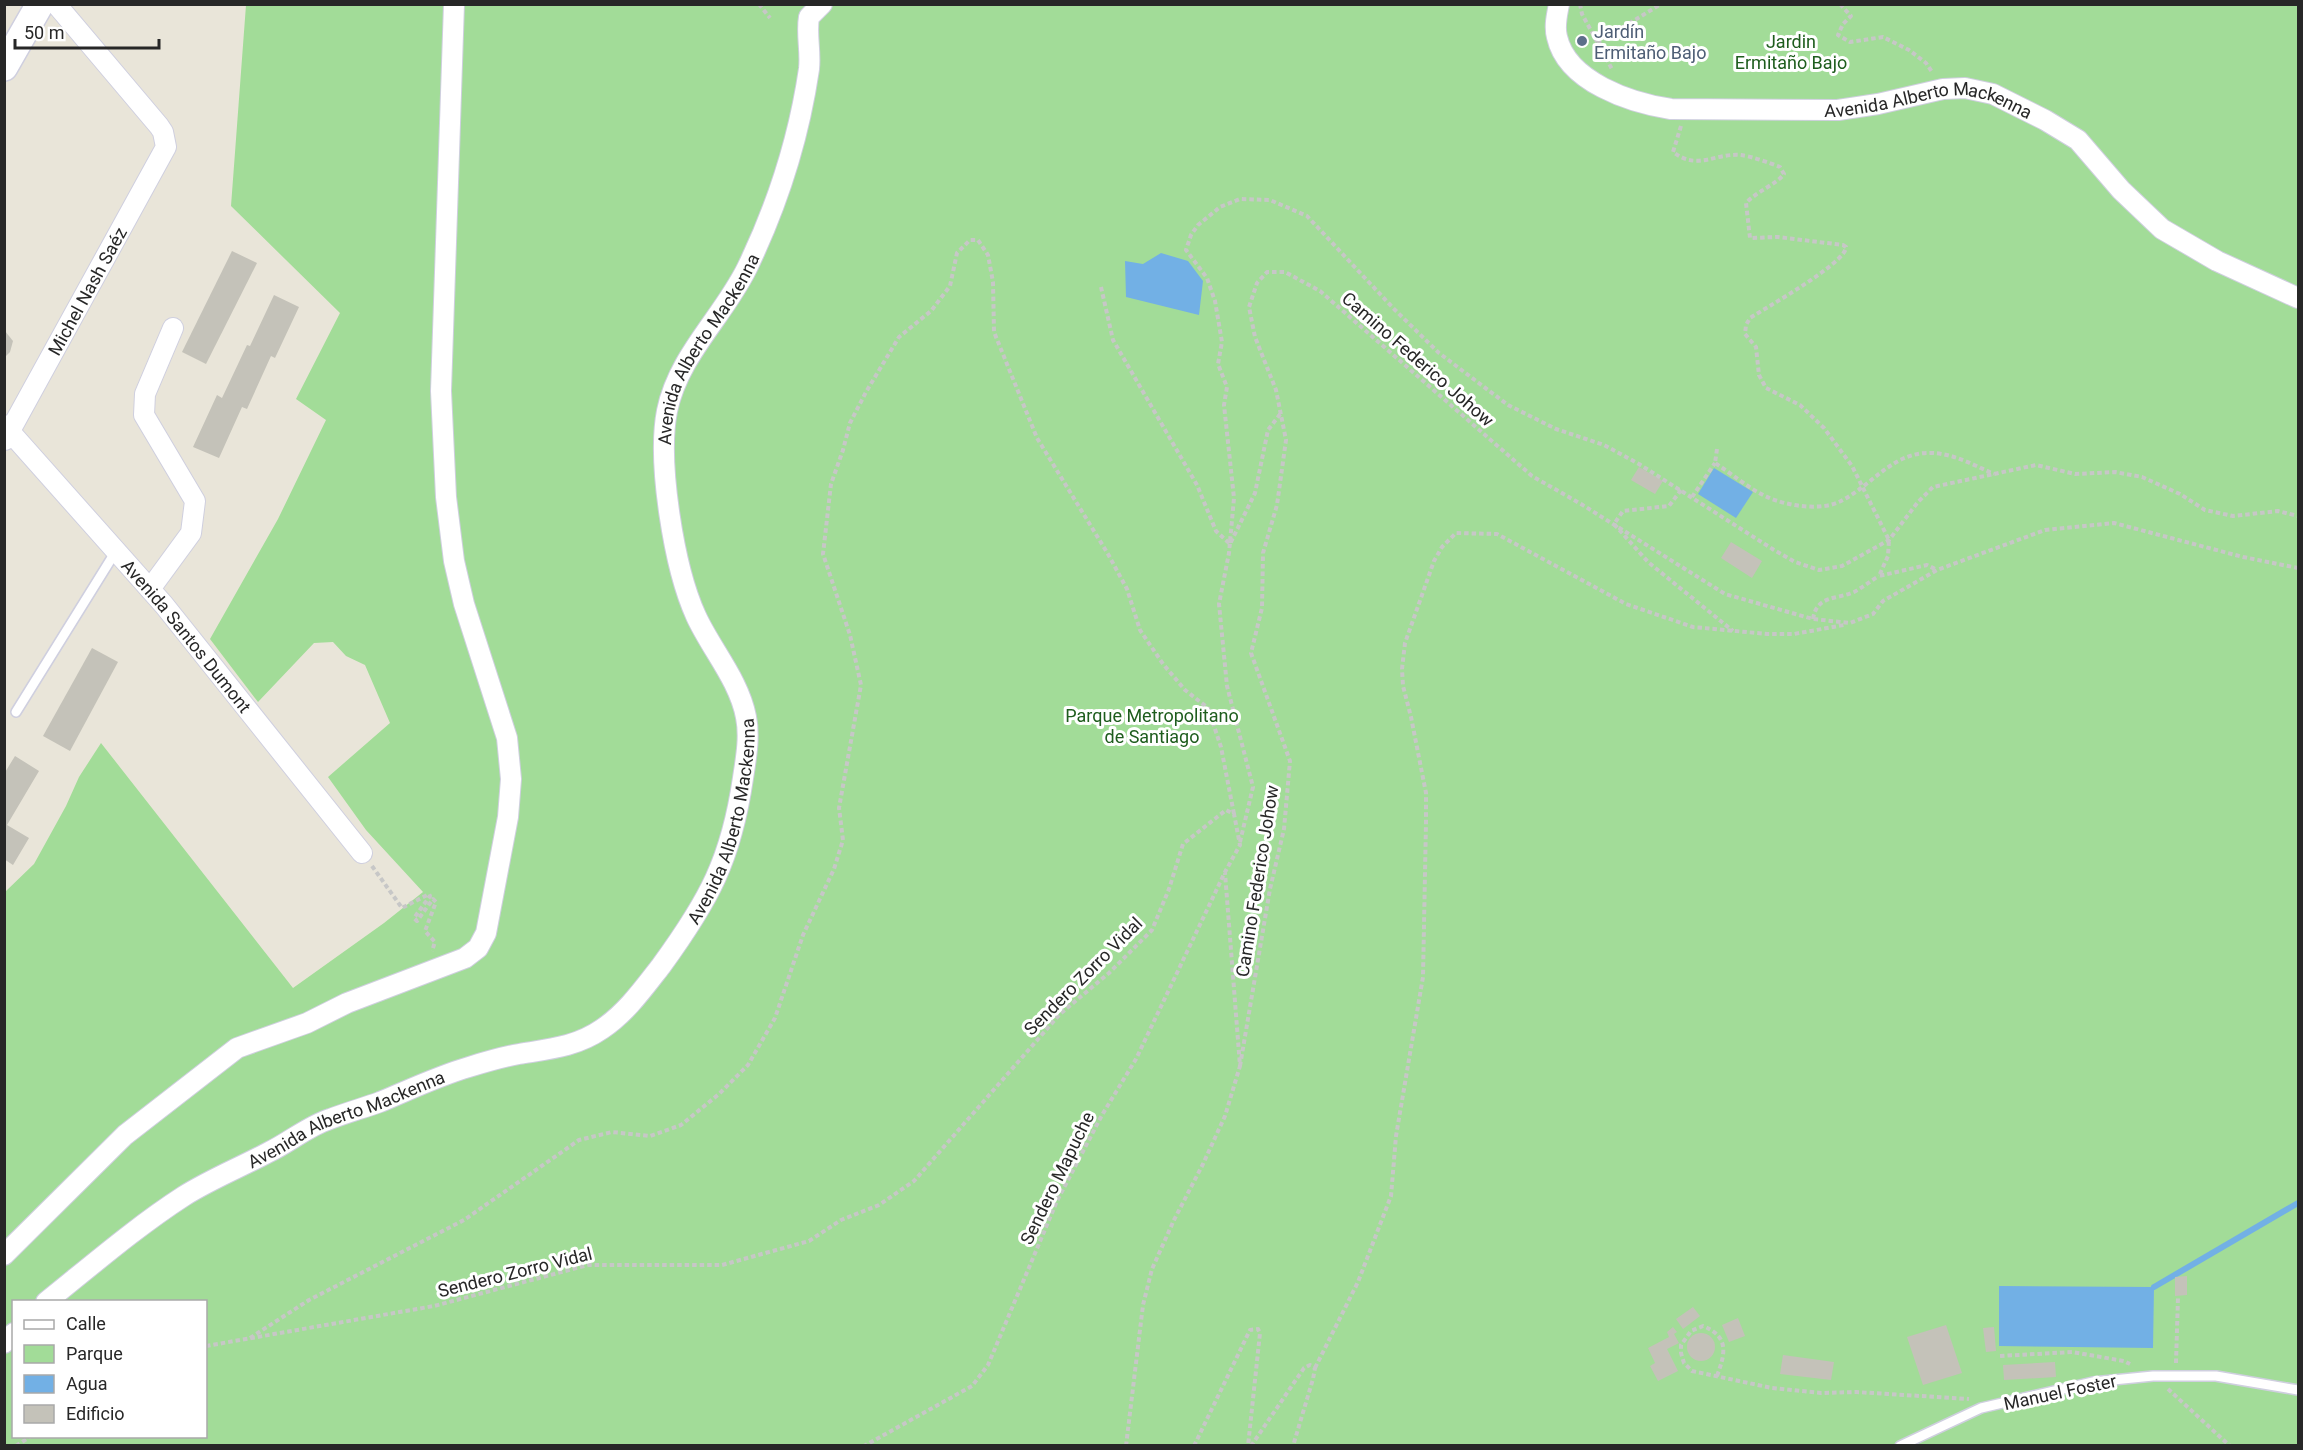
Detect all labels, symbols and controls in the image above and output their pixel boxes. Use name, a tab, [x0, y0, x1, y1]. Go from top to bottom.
scale bar	[15, 12, 159, 50]
place label: Jardín Ermitaño Bajo	[1594, 21, 1706, 63]
text: 50 m	[24, 22, 64, 43]
park label: Jardin Ermitaño Bajo	[1735, 31, 1847, 73]
marker: Jardín Ermitaño Bajo	[1575, 34, 1589, 48]
street label: Avenida Alberto Mackenna	[1824, 77, 2036, 122]
street label: Michel Nash Saéz	[43, 223, 131, 359]
street label: Avenida Alberto Mackenna	[654, 250, 763, 445]
street label: Camino Federico Johow	[1338, 287, 1498, 431]
street label: Avenida Santos Dumont	[118, 555, 256, 717]
park label: Parque Metropolitano de Santiago	[1065, 705, 1239, 747]
street label: Avenida Alberto Mackenna	[682, 717, 758, 928]
street label: Camino Federico Johow	[1231, 783, 1283, 978]
street label: Sendero Zorro Vidal	[1020, 913, 1146, 1039]
street label: Avenida Alberto Mackenna	[244, 1066, 447, 1172]
street label: Sendero Mapuche	[1016, 1108, 1098, 1248]
street label: Sendero Zorro Vidal	[436, 1243, 594, 1301]
legend	[12, 1300, 207, 1438]
text: Calle	[66, 1313, 106, 1334]
text: Parque	[66, 1343, 123, 1364]
street label: Manuel Foster	[2002, 1370, 2118, 1414]
text: Agua	[66, 1373, 108, 1394]
text: Edificio	[66, 1403, 125, 1424]

